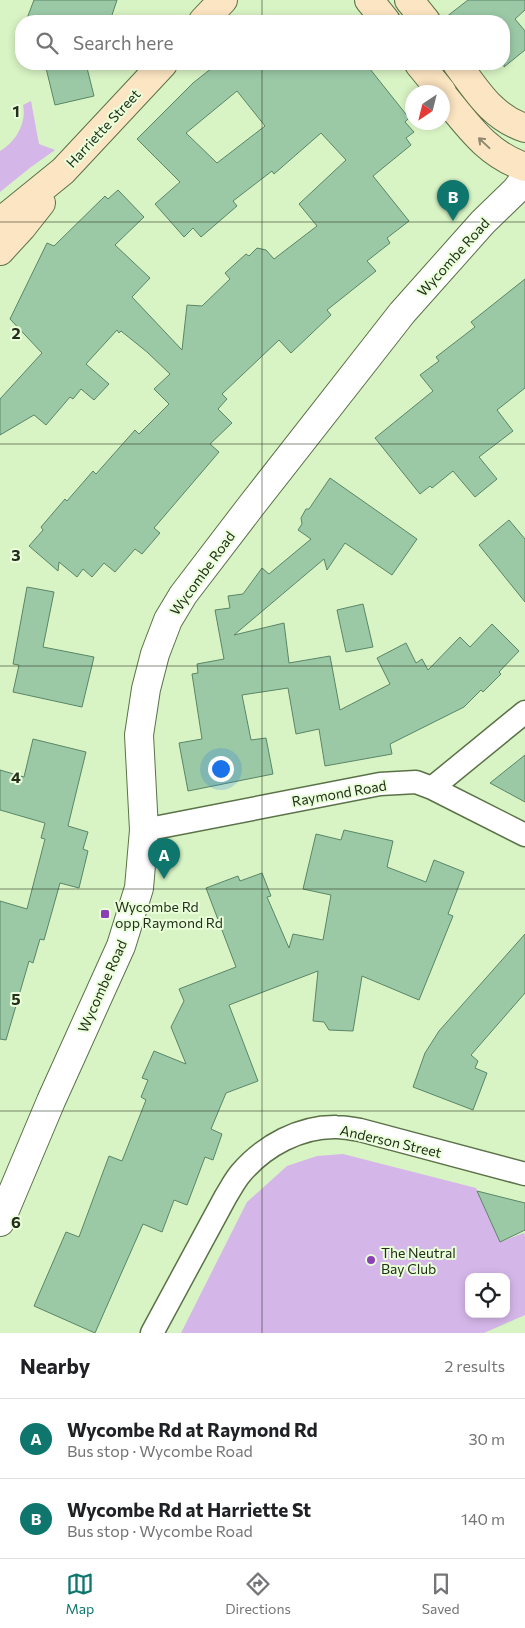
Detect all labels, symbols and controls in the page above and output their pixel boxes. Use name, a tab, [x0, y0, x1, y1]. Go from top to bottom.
search box	[15, 15, 510, 70]
icon: search	[33, 29, 61, 57]
text: Search here	[73, 31, 173, 54]
street label: Harriette Street	[62, 85, 144, 171]
north arrow	[405, 85, 450, 130]
text: 1	[12, 101, 20, 120]
one-way arrow	[477, 137, 490, 149]
pin: B	[437, 180, 469, 221]
street label: Wycombe Road	[413, 214, 493, 300]
text: 2	[11, 323, 21, 342]
street label: Wycombe Road	[166, 528, 238, 618]
text: 3	[11, 545, 21, 564]
your location	[208, 756, 234, 782]
text: 4	[11, 767, 21, 786]
street label: Raymond Road	[290, 776, 388, 810]
pin: A	[148, 838, 180, 879]
place label: Wycombe Rd opp Raymond Rd	[115, 898, 223, 931]
marker: Wycombe Rd opp Raymond Rd	[99, 908, 111, 920]
street label: Wycombe Road	[74, 937, 130, 1035]
text: 5	[11, 989, 21, 1008]
street label: Anderson Street	[339, 1121, 444, 1161]
text: 6	[11, 1212, 21, 1231]
place label: The Neutral Bay Club	[381, 1244, 456, 1277]
marker: The Neutral Bay Club	[365, 1254, 377, 1266]
map controls	[465, 1273, 510, 1318]
button: locate	[465, 1273, 510, 1318]
text: Nearby	[20, 1353, 90, 1378]
text: 2 results	[444, 1356, 505, 1375]
text: Wycombe Rd at Raymond Rd	[67, 1418, 318, 1441]
text: A	[30, 1429, 42, 1448]
text: 30 m	[468, 1429, 505, 1448]
text: Bus stop · Wycombe Road	[67, 1441, 253, 1460]
text: Wycombe Rd at Harriette St	[67, 1498, 311, 1521]
text: B	[31, 1509, 41, 1528]
text: 140 m	[461, 1509, 505, 1528]
text: Bus stop · Wycombe Road	[67, 1521, 253, 1540]
tab: Map	[65, 1570, 94, 1617]
tab: Directions	[225, 1570, 291, 1617]
tab: Saved	[422, 1570, 460, 1617]

